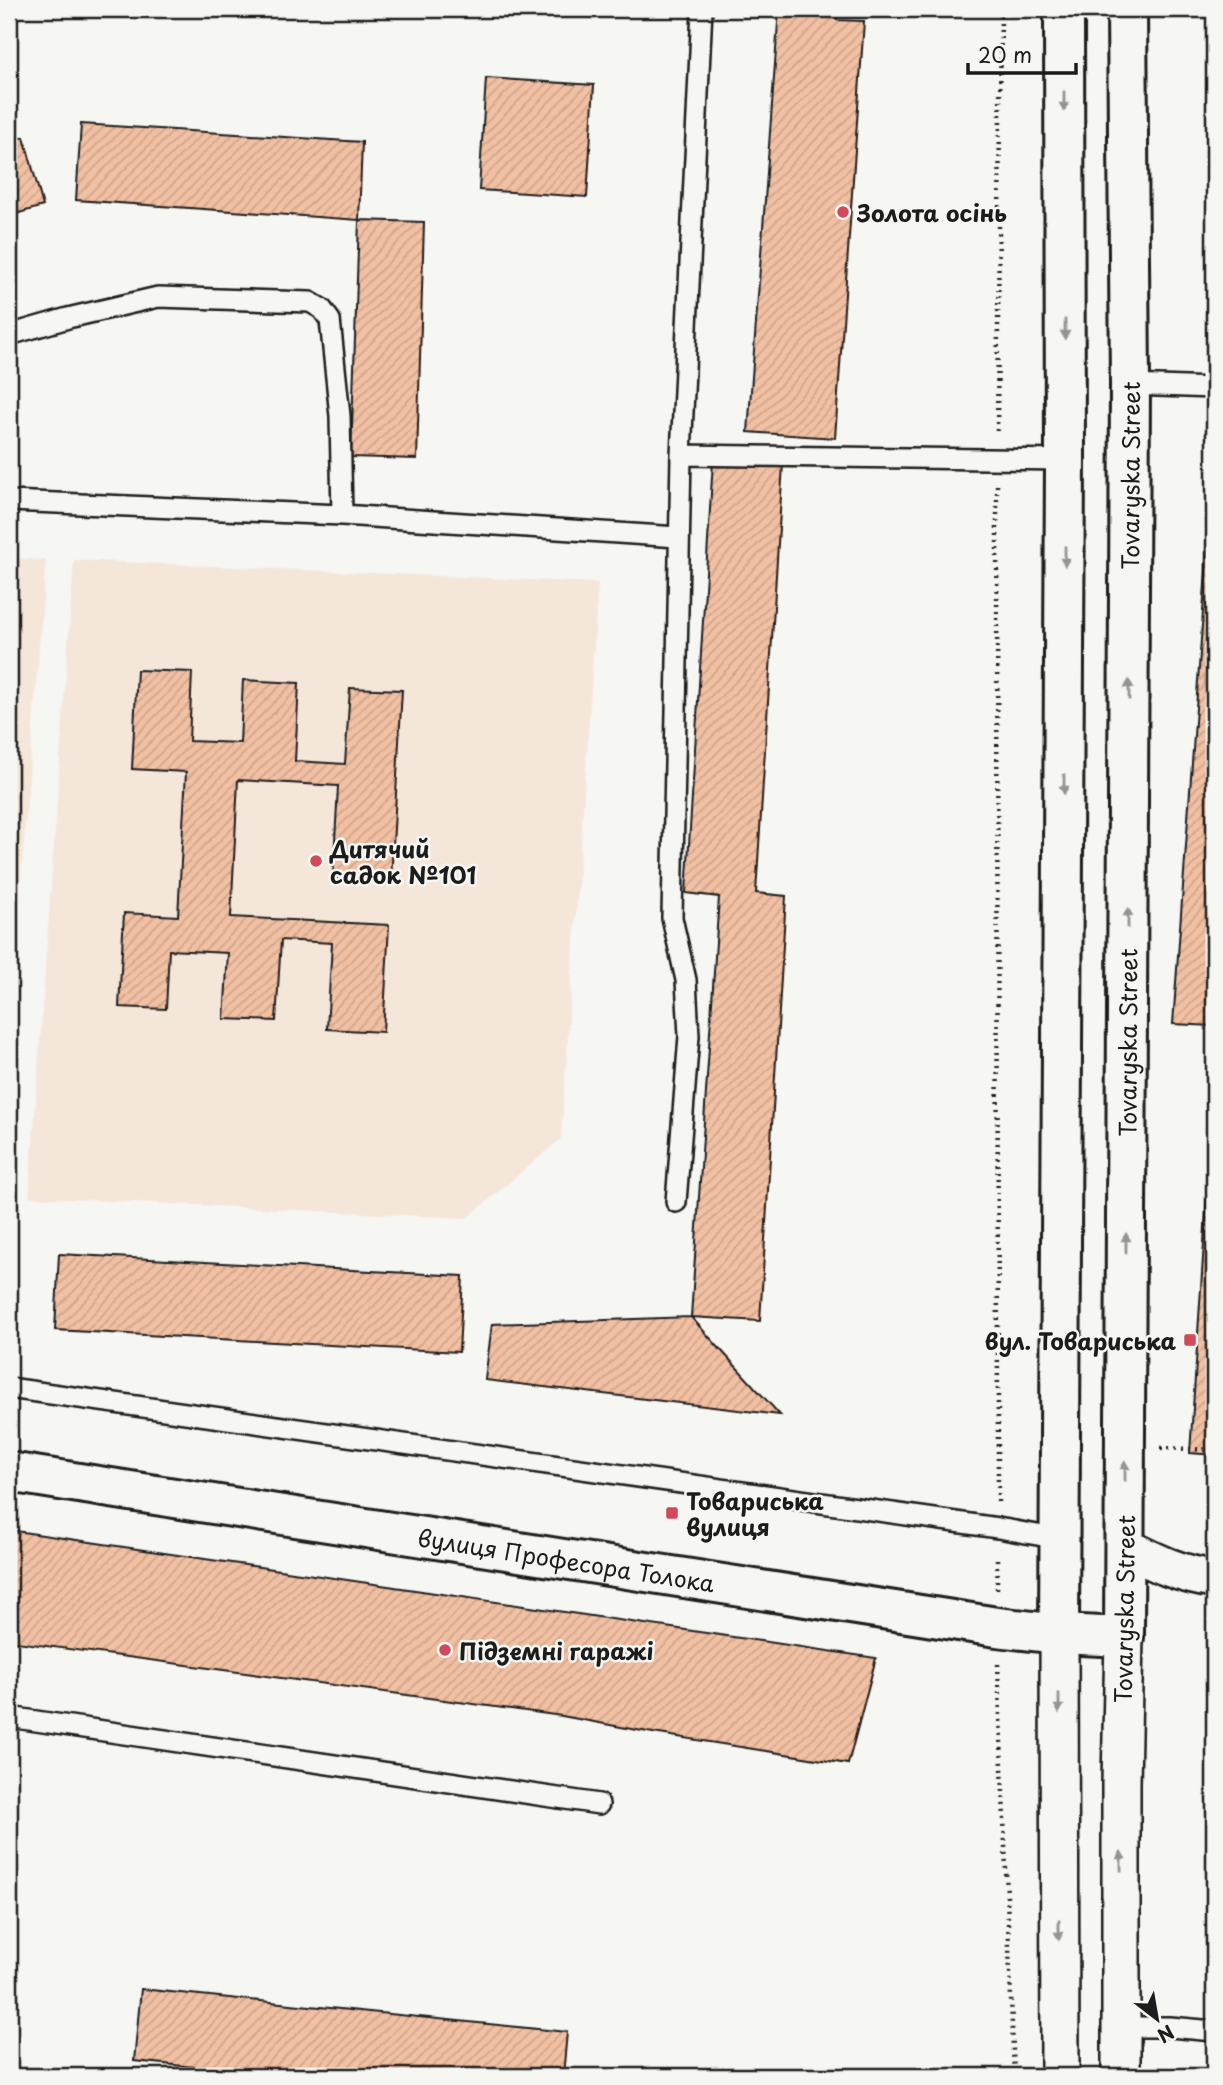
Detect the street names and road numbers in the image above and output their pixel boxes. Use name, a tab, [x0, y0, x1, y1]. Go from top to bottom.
street label: Tovaryska Street	[1112, 381, 1148, 570]
street label: Tovaryska Street	[1109, 948, 1145, 1137]
street label: Tovaryska Street	[1105, 1515, 1143, 1703]
street label: вулиця Професора Толока	[415, 1519, 718, 1600]

